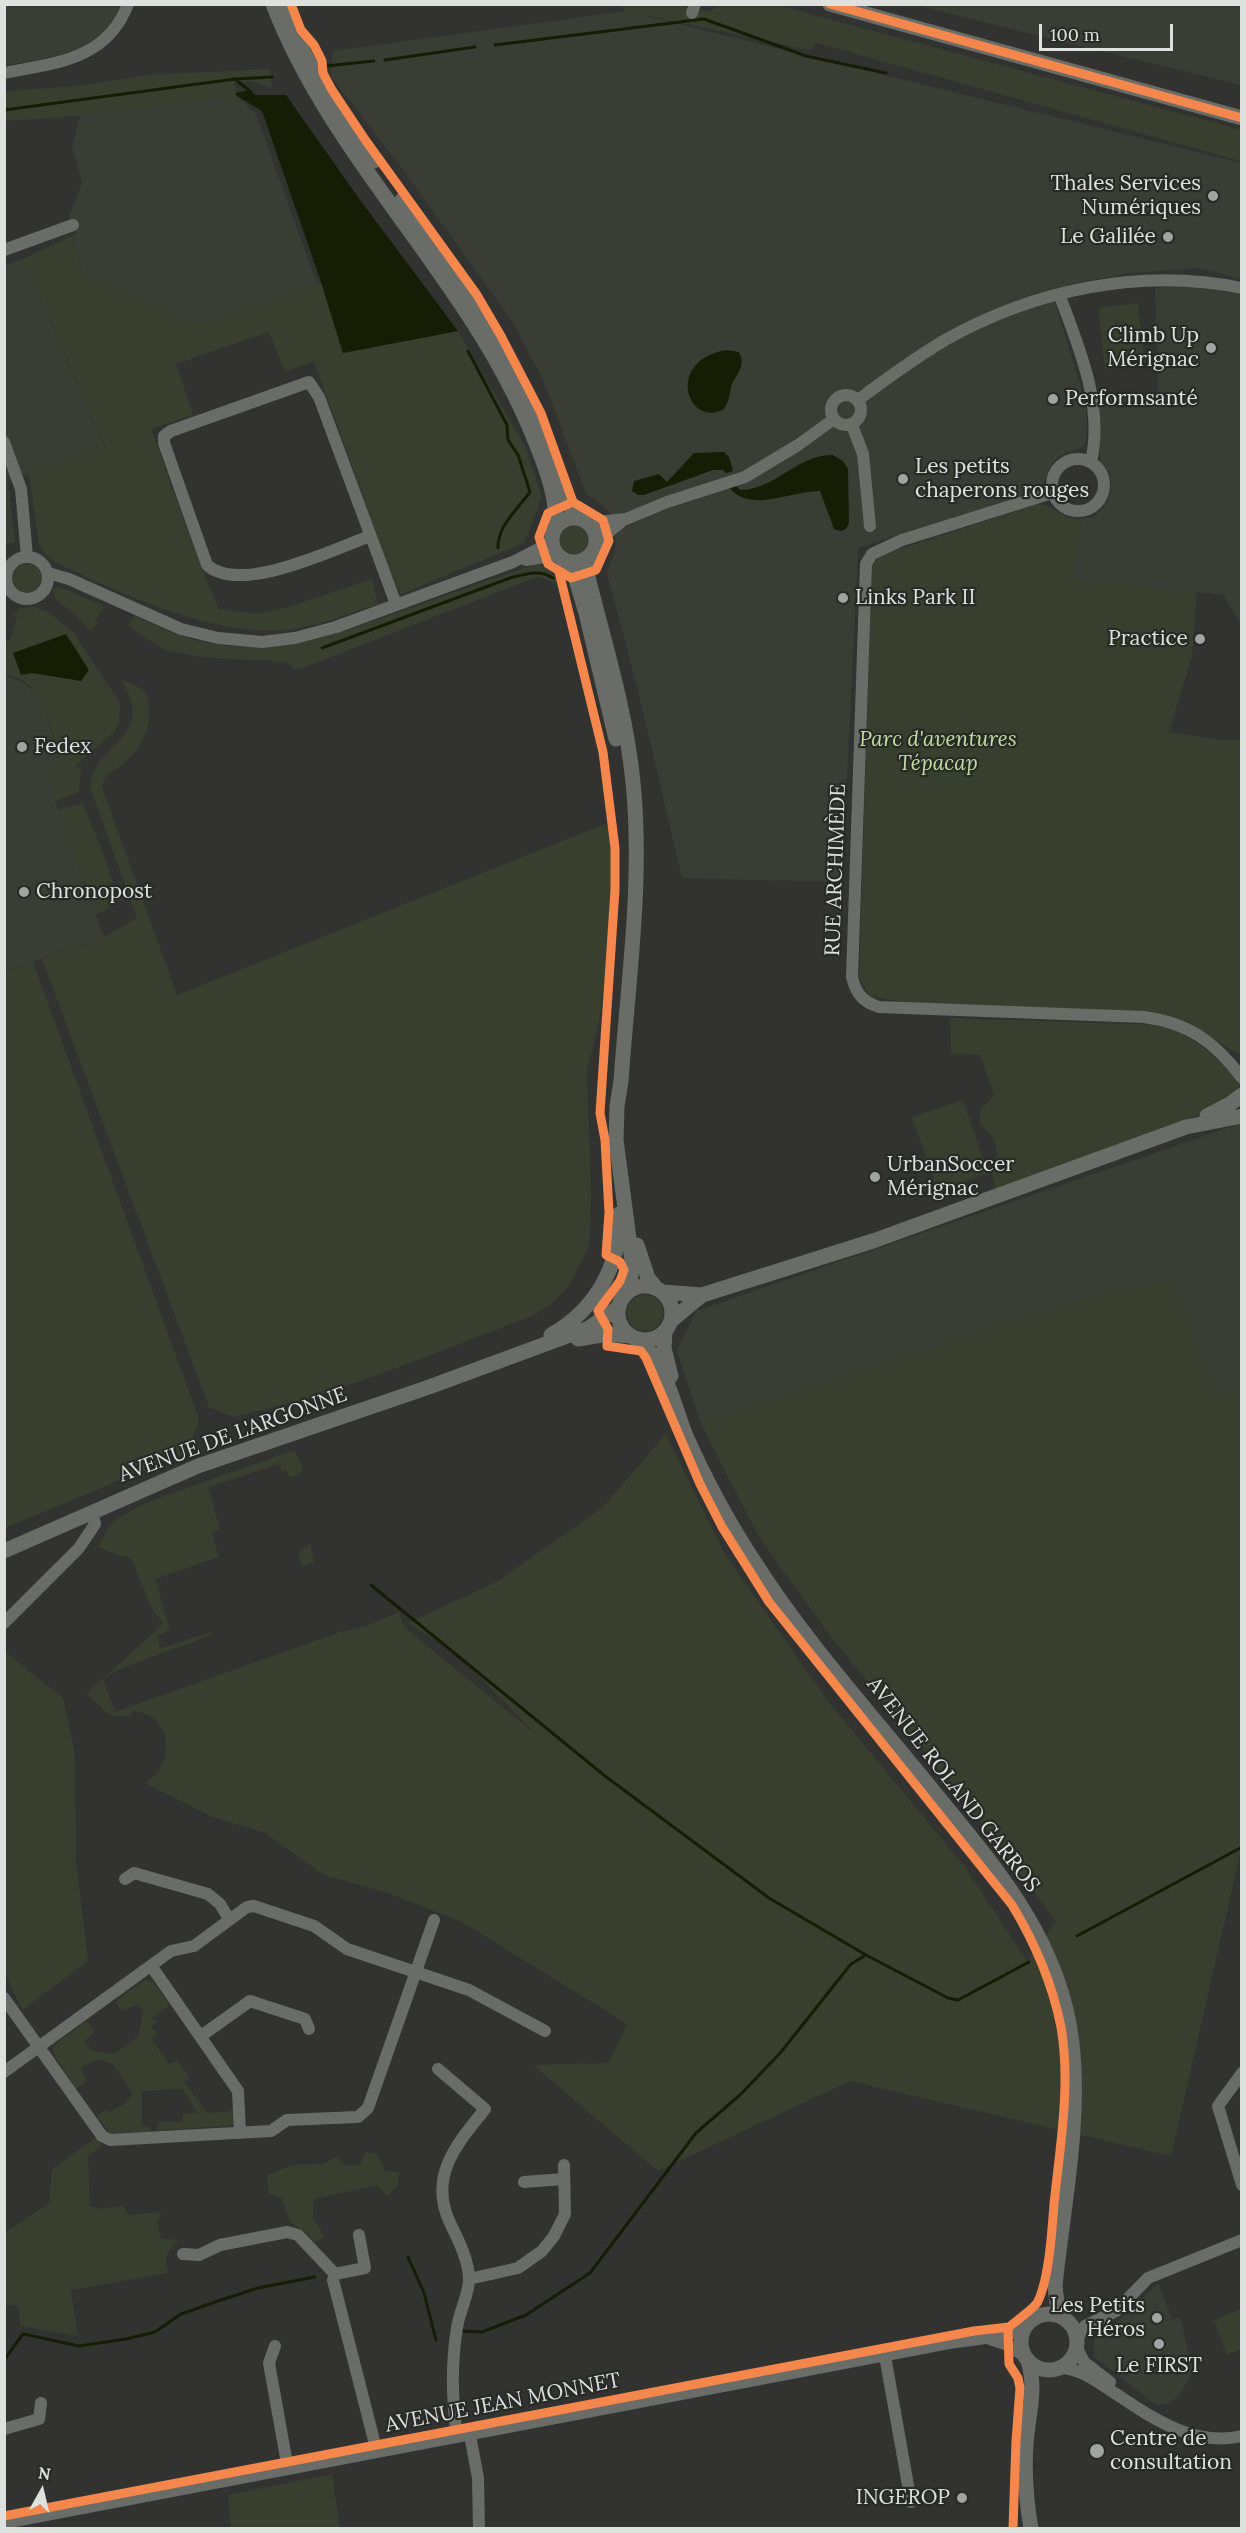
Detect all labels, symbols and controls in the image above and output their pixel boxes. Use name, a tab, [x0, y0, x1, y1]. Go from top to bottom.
scale bar	[1042, 12, 1176, 50]
text: 100 m	[1050, 23, 1100, 46]
place label: Thales Services Numériques	[1051, 171, 1201, 221]
marker: Thales Services Numériques	[1206, 189, 1220, 203]
place label: Le Galilée	[1060, 224, 1156, 250]
marker: Le Galilée	[1161, 230, 1175, 244]
place label: Climb Up Mérignac	[1107, 323, 1199, 373]
marker: Climb Up Mérignac	[1204, 341, 1218, 355]
place label: Performsanté	[1065, 386, 1198, 412]
marker: Performsanté	[1046, 392, 1060, 406]
place label: Les petits chaperons rouges	[915, 454, 1089, 504]
marker: Les petits chaperons rouges	[896, 472, 910, 486]
place label: Links Park II	[855, 585, 976, 611]
marker: Links Park II	[836, 591, 850, 605]
place label: Practice	[1108, 626, 1188, 652]
marker: Practice	[1193, 632, 1207, 646]
park label: Parc d'aventures Tépacap	[859, 727, 1017, 777]
place label: Fedex	[34, 734, 91, 760]
marker: Fedex	[15, 740, 29, 754]
street label: RUE ARCHIMÈDE	[820, 783, 852, 957]
place label: Chronopost	[36, 879, 152, 905]
marker: Chronopost	[17, 885, 31, 899]
place label: UrbanSoccer Mérignac	[887, 1152, 1014, 1202]
marker: UrbanSoccer Mérignac	[868, 1170, 882, 1184]
street label: AVENUE DE L'ARGONNE	[116, 1382, 350, 1488]
street label: AVENUE ROLAND GARROS	[861, 1672, 1045, 1898]
place label: Les Petits Héros	[1050, 2293, 1145, 2343]
marker: Les Petits Héros	[1150, 2311, 1164, 2325]
marker: Le FIRST	[1152, 2337, 1166, 2351]
place label: Le FIRST	[1116, 2353, 1202, 2379]
street label: AVENUE JEAN MONNET	[383, 2368, 623, 2438]
place label: Centre de consultation	[1110, 2426, 1232, 2476]
marker: Centre de consultation	[1088, 2442, 1106, 2460]
north arrow	[12, 2461, 72, 2521]
text: N	[37, 2462, 52, 2484]
place label: INGEROP	[856, 2485, 950, 2511]
marker: INGEROP	[955, 2491, 969, 2505]

